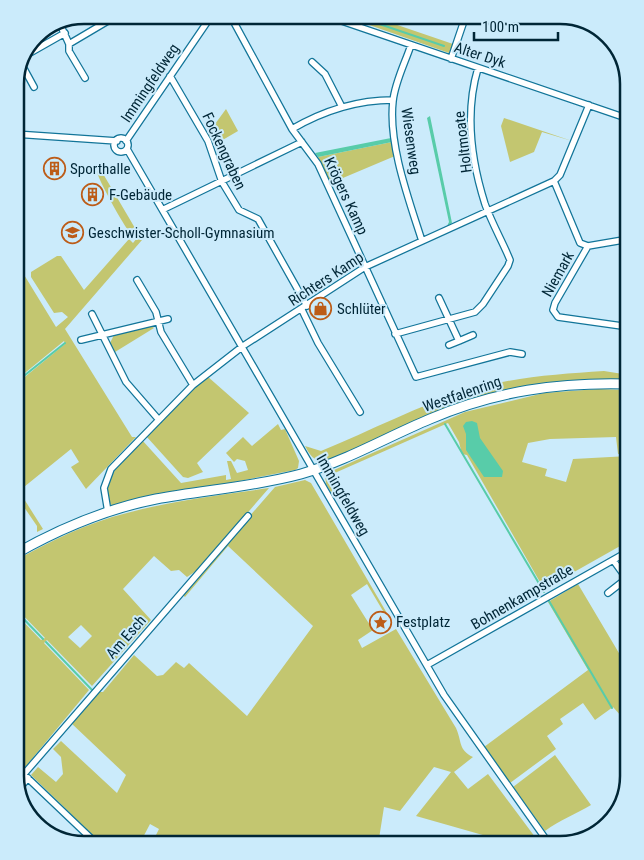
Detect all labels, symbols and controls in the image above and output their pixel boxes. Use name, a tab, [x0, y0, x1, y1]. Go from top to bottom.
scale bar	[474, 10, 558, 42]
text: 100 m	[482, 18, 519, 36]
street label: Alter Dyk	[452, 38, 508, 72]
street label: Immingfeldweg	[117, 40, 183, 126]
street label: Wiesenweg	[397, 106, 425, 176]
street label: Fockengraben	[198, 110, 250, 192]
street label: Holtmoate	[450, 110, 476, 174]
street label: Krögers Kamp	[320, 154, 372, 238]
building icon: Sporthalle	[42, 157, 66, 181]
place label: Sporthalle	[70, 160, 130, 178]
building icon: F-Gebäude	[81, 183, 105, 207]
place label: F-Gebäude	[109, 186, 172, 204]
school or university icon: Geschwister-Scholl-Gymnasium	[60, 221, 84, 245]
place label: Geschwister-Scholl-Gymnasium	[88, 224, 274, 242]
street label: Richters Kamp	[285, 248, 367, 310]
street label: Niemark	[538, 248, 578, 300]
shop icon: Schlüter	[309, 297, 333, 321]
place label: Schlüter	[337, 300, 386, 318]
street label: Westfalenring	[420, 372, 504, 416]
street label: Immingfeldweg	[312, 451, 374, 539]
street label: Bohnenkampstraße	[468, 561, 576, 633]
place icon: Festplatz	[368, 610, 392, 634]
street label: Am Esch	[102, 612, 150, 662]
place label: Festplatz	[396, 613, 450, 631]

